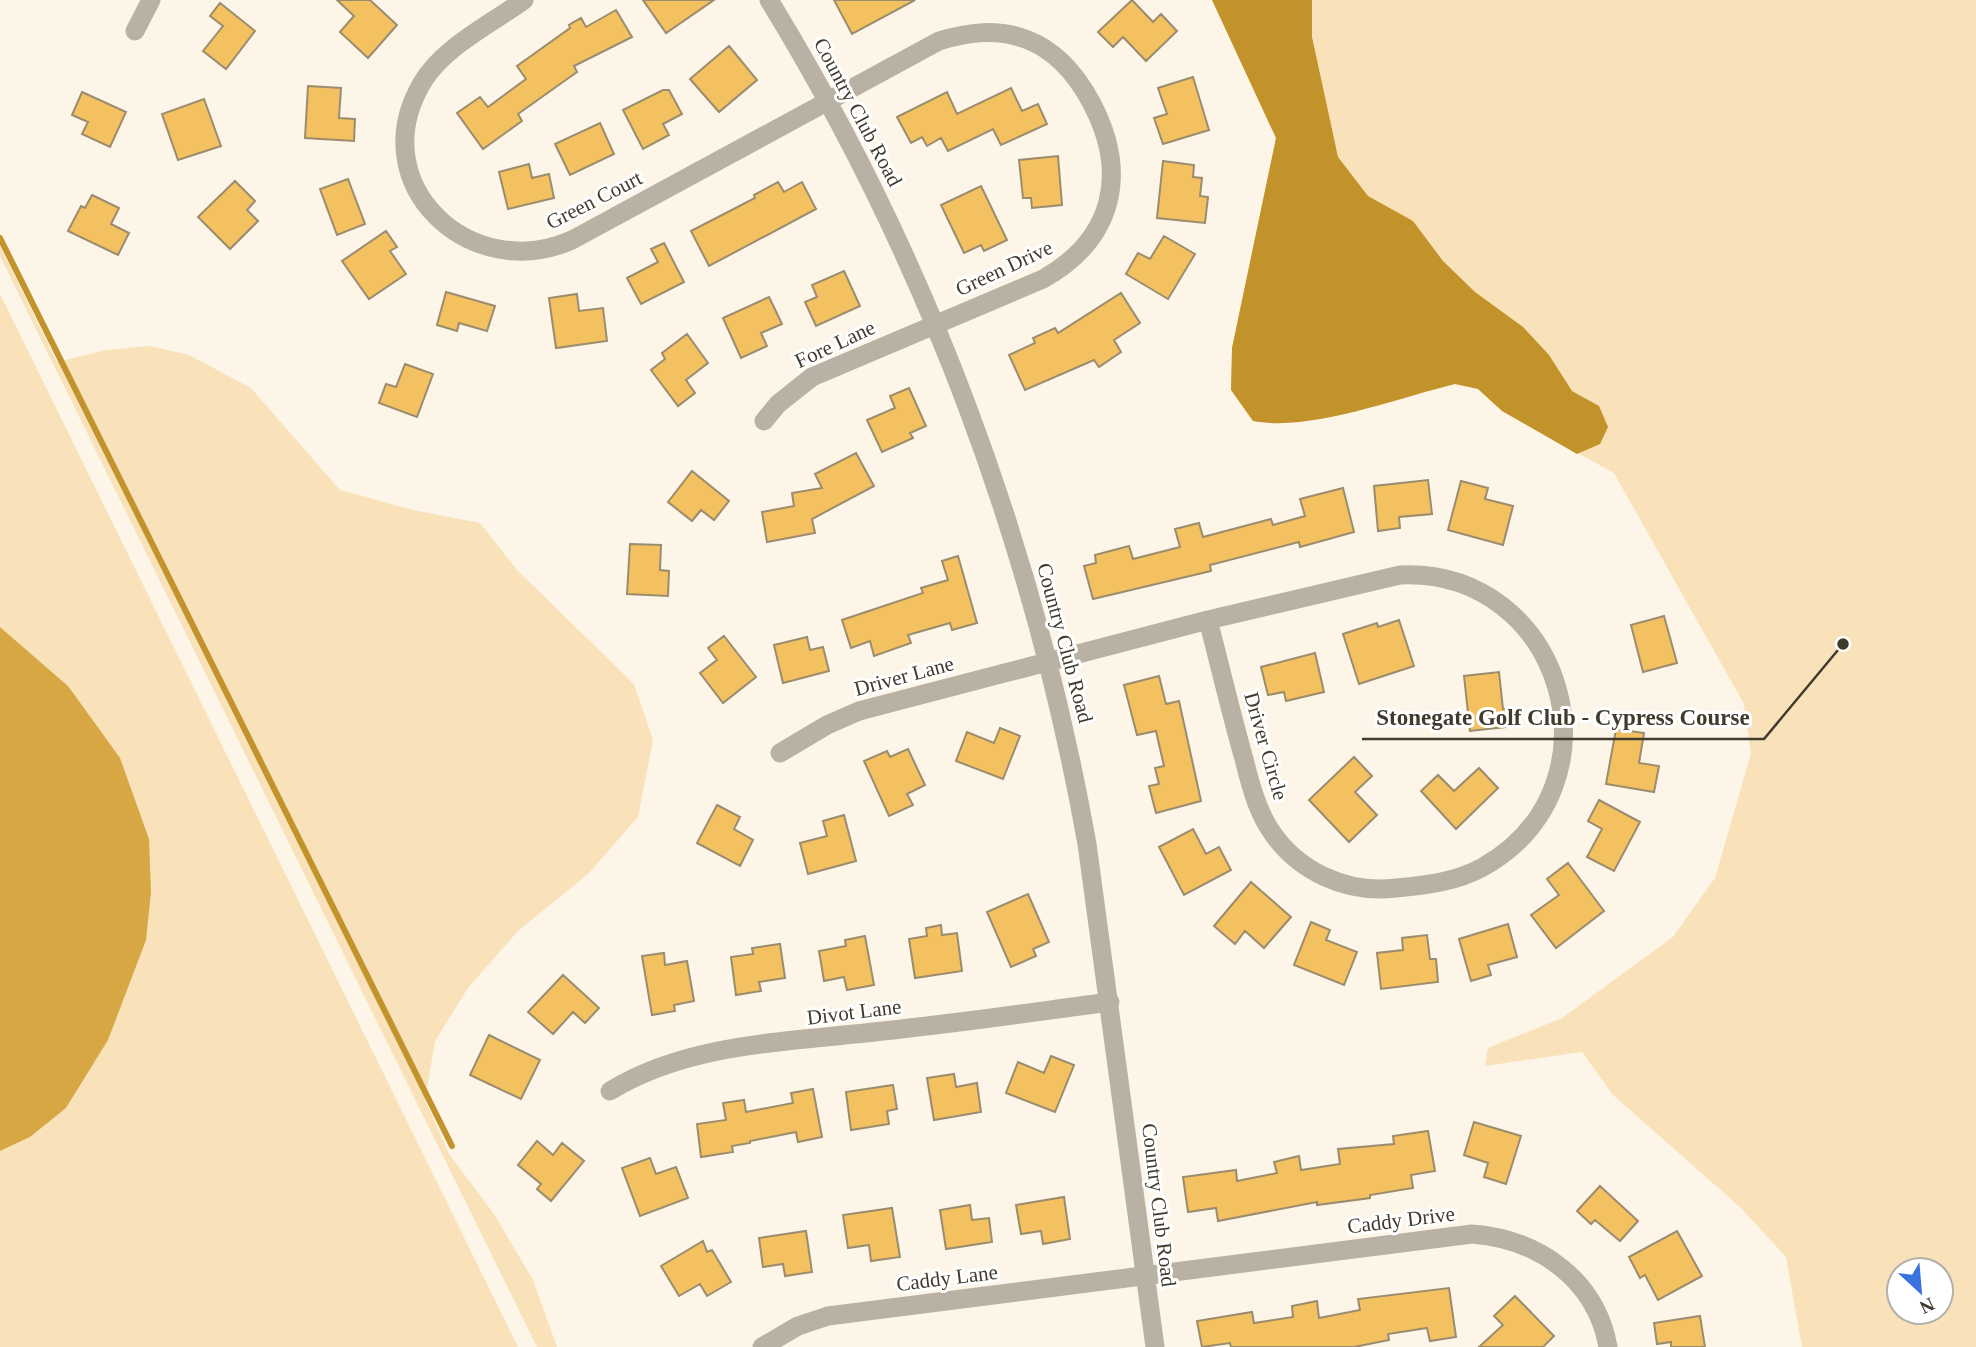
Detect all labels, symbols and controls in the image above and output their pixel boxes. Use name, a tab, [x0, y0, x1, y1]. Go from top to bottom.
street label: Country Club Road	[809, 34, 907, 191]
street label: Green Court	[542, 166, 646, 234]
street label: Green Drive	[952, 235, 1056, 301]
street label: Fore Lane	[791, 315, 879, 373]
street label: Country Club Road	[1032, 560, 1098, 726]
street label: Driver Lane	[852, 651, 956, 701]
street label: Driver Circle	[1239, 689, 1293, 803]
callout: Stonegate Golf Club - Cypress Course	[1362, 695, 1764, 739]
text: Stonegate Golf Club - Cypress Course	[1376, 705, 1750, 730]
street label: Divot Lane	[805, 994, 903, 1030]
street label: Country Club Road	[1137, 1122, 1181, 1289]
street label: Caddy Drive	[1346, 1202, 1456, 1238]
north arrow	[1885, 1256, 1955, 1326]
street label: Caddy Lane	[895, 1260, 999, 1296]
text: N	[1916, 1293, 1938, 1318]

